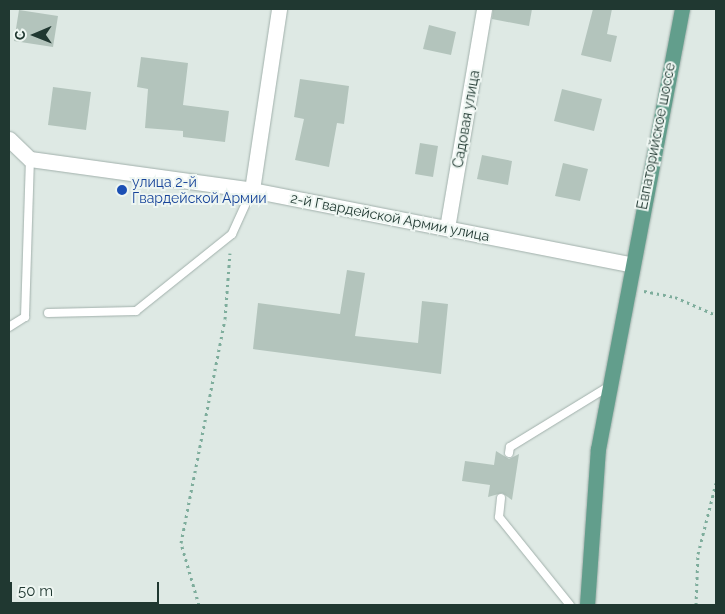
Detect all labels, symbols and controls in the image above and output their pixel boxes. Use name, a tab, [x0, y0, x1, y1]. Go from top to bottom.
north arrow	[10, 10, 60, 60]
text: С	[12, 30, 28, 40]
street label: Евпаторийское шоссе	[634, 61, 678, 211]
street label: Садовая улица	[449, 69, 483, 169]
place label: улица 2-й Гвардейской Армии	[132, 174, 267, 206]
marker: улица 2-й Гвардейской Армии	[116, 184, 128, 196]
street label: 2-й Гвардейской Армии улица	[289, 189, 491, 245]
scale bar	[12, 572, 161, 604]
text: 50 m	[18, 582, 53, 600]

